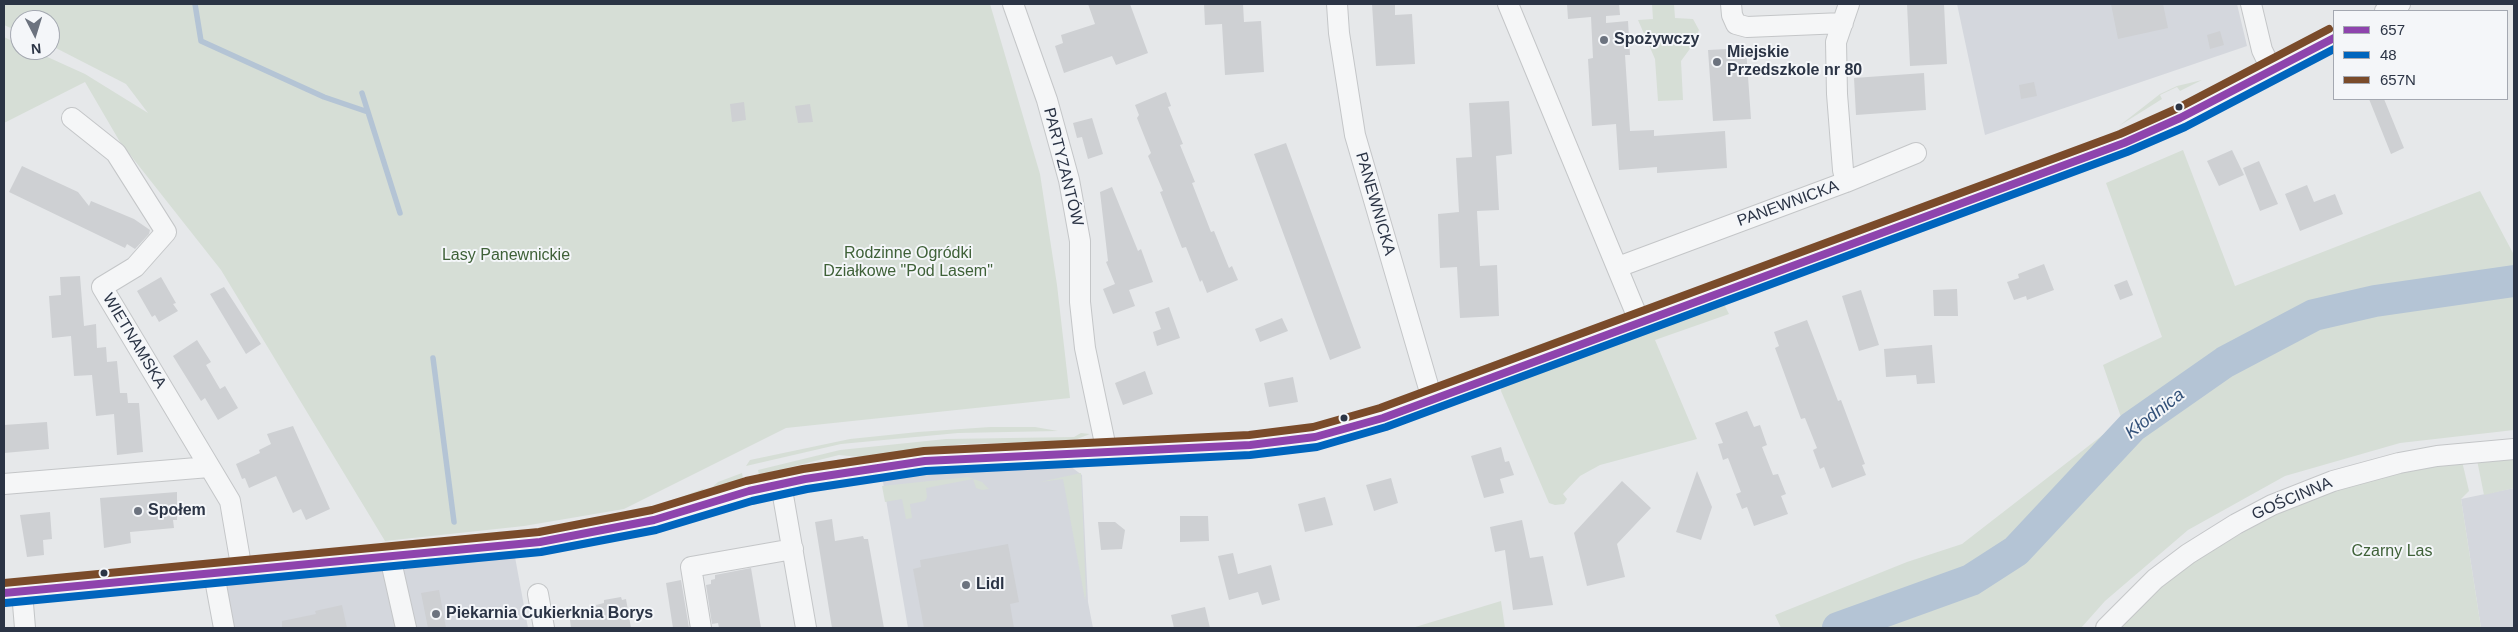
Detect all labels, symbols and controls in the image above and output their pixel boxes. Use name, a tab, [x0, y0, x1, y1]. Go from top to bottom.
north arrow	[10, 10, 60, 60]
legend	[2333, 10, 2508, 100]
text: 657	[2380, 21, 2405, 38]
place label: Spożywczy	[1614, 30, 1699, 50]
marker: Spożywczy	[1598, 34, 1610, 46]
text: N	[30, 41, 42, 57]
place label: Miejskie Przedszkole nr 80	[1727, 43, 1862, 81]
text: 48	[2380, 46, 2397, 63]
marker: Miejskie Przedszkole nr 80	[1711, 56, 1723, 68]
text: 657N	[2380, 71, 2416, 88]
unlabelled marker	[2174, 102, 2184, 112]
street label: PARTYZANTÓW	[1039, 106, 1087, 228]
street label: PANEWNICKA	[1351, 150, 1399, 258]
street label: PANEWNICKA	[1735, 177, 1841, 231]
park label: Rodzinne Ogródki Działkowe "Pod Lasem"	[823, 244, 993, 282]
park label: Lasy Panewnickie	[442, 246, 570, 266]
street label: WIETNAMSKA	[98, 290, 170, 392]
water label: Kłodnica	[2121, 384, 2189, 444]
unlabelled marker	[1339, 413, 1349, 423]
street label: GOŚCINNA	[2249, 473, 2335, 525]
place label: Społem	[148, 501, 206, 521]
marker: Społem	[132, 505, 144, 517]
park label: Czarny Las	[2352, 542, 2432, 562]
unlabelled marker	[99, 568, 109, 578]
place label: Lidl	[976, 575, 1004, 595]
marker: Lidl	[960, 579, 972, 591]
place label: Piekarnia Cukierknia Borys	[446, 604, 653, 624]
marker: Piekarnia Cukierknia Borys	[430, 608, 442, 620]

